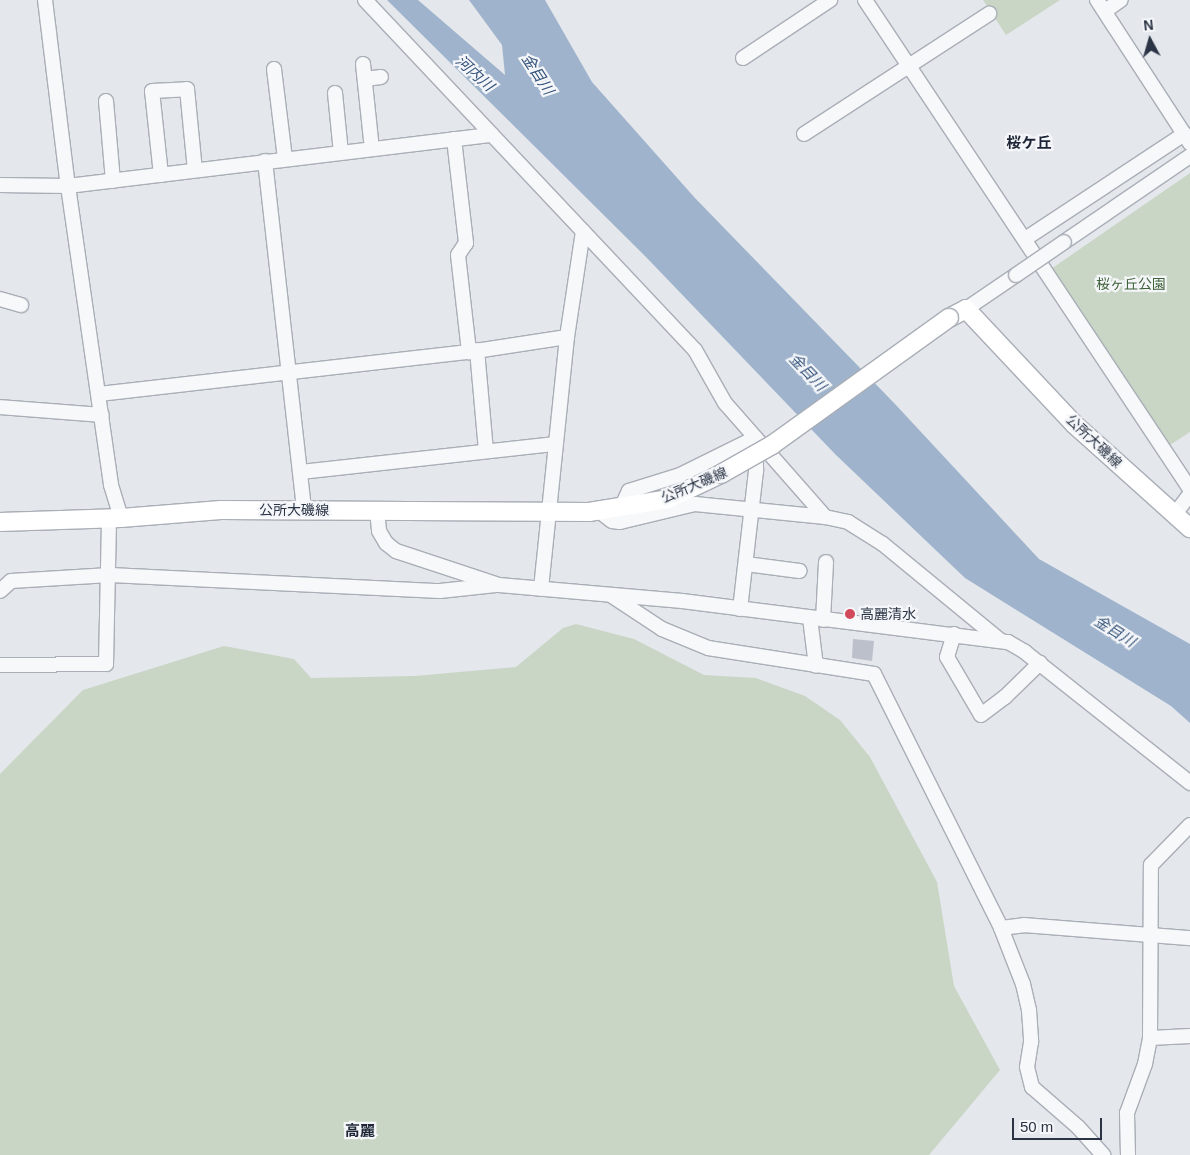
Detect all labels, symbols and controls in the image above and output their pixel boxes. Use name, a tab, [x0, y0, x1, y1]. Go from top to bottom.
north arrow	[1125, 15, 1175, 65]
text: N	[1143, 17, 1154, 34]
water label: 金目川	[518, 50, 558, 98]
water label: 河内川	[452, 51, 498, 95]
district label: 桜ケ丘	[1007, 134, 1051, 152]
park label: 桜ヶ丘公園	[1096, 276, 1166, 292]
water label: 金目川	[786, 350, 830, 394]
street label: 公所大磯線	[1063, 411, 1125, 471]
street label: 公所大磯線	[659, 464, 729, 506]
street label: 公所大磯線	[259, 502, 329, 518]
place label: 高麗清水	[860, 606, 916, 622]
marker: 高麗清水	[844, 608, 856, 620]
water label: 金目川	[1091, 611, 1139, 651]
scale bar	[1015, 1108, 1105, 1140]
text: 50 m	[1020, 1118, 1053, 1135]
district label: 高麗	[345, 1122, 375, 1140]

